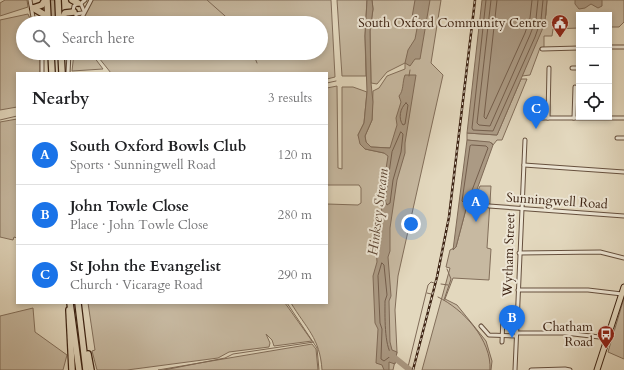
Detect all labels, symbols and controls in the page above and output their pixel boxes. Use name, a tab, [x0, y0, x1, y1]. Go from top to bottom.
map controls	[576, 12, 612, 120]
button: +	[576, 12, 612, 48]
public building icon: South Oxford Community Centre	[550, 13, 570, 38]
place label: South Oxford Community Centre	[358, 14, 547, 32]
search box	[16, 16, 328, 60]
icon: search	[30, 27, 52, 49]
text: Search here	[62, 28, 135, 48]
button: −	[576, 48, 612, 84]
button: locate	[576, 84, 612, 120]
text: Nearby	[32, 87, 89, 110]
text: 3 results	[268, 89, 312, 107]
pin: C	[523, 96, 549, 129]
text: South Oxford Bowls Club	[70, 136, 246, 156]
text: A	[40, 146, 50, 164]
text: 120 m	[278, 146, 312, 164]
text: Sports · Sunningwell Road	[70, 156, 216, 174]
water label: Hinksey Stream	[363, 167, 393, 257]
street label: Sunningwell Road	[506, 188, 608, 214]
pin: A	[463, 189, 489, 222]
text: John Towle Close	[70, 196, 189, 216]
text: B	[40, 206, 50, 224]
text: 280 m	[278, 206, 312, 224]
street label: Wytham Street	[499, 213, 519, 298]
your location	[401, 214, 421, 234]
text: Place · John Towle Close	[70, 216, 208, 234]
text: St John the Evangelist	[70, 256, 221, 276]
text: C	[40, 266, 50, 284]
text: 290 m	[278, 266, 312, 284]
text: Church · Vicarage Road	[70, 276, 203, 294]
pin: B	[499, 305, 525, 338]
place label: Chatham Road	[542, 318, 593, 351]
bus stop icon: Chatham Road	[596, 324, 616, 349]

